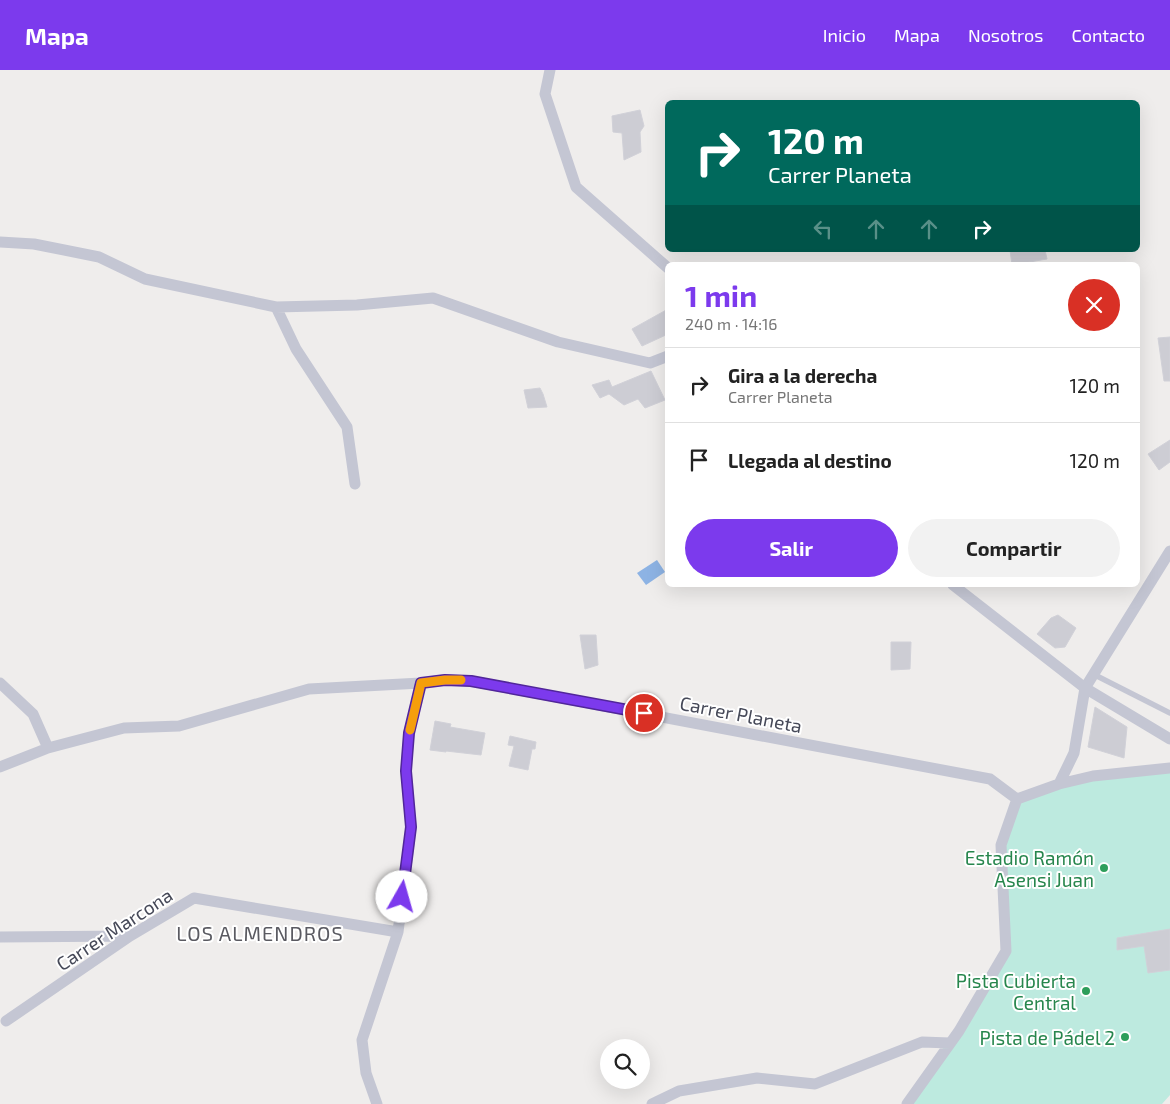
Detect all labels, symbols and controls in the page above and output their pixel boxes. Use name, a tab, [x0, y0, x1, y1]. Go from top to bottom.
text: Mapa	[25, 21, 89, 50]
text: Inicio	[823, 24, 866, 46]
text: Mapa	[894, 24, 940, 46]
text: Nosotros	[968, 24, 1043, 46]
text: Contacto	[1071, 24, 1145, 46]
text: 120 m	[768, 119, 864, 161]
icon: right	[685, 120, 750, 185]
text: Carrer Planeta	[768, 161, 912, 187]
icon: left	[809, 215, 837, 243]
icon: ahead	[862, 215, 890, 243]
icon: ahead	[915, 215, 943, 243]
icon: right	[968, 215, 996, 243]
text: 1 min	[685, 277, 757, 313]
button: close	[1068, 279, 1120, 331]
text: 240 m · 14:16	[685, 314, 777, 333]
text: Gira a la derecha	[728, 364, 877, 387]
icon: right	[685, 371, 713, 399]
text: 120 m	[1069, 374, 1120, 397]
text: Carrer Planeta	[728, 387, 833, 406]
icon: arrive	[685, 446, 713, 474]
text: Llegada al destino	[728, 449, 892, 472]
text: 120 m	[1069, 449, 1120, 472]
button: Salir	[685, 519, 898, 577]
button: Compartir	[908, 519, 1120, 577]
street label: Carrer Planeta	[678, 691, 804, 737]
pin	[623, 692, 665, 734]
icon: arrive	[630, 699, 658, 727]
place label: Estadio Ramón Asensi Juan	[965, 846, 1094, 891]
marker: Estadio Ramón Asensi Juan	[1098, 862, 1110, 874]
position arrow	[375, 870, 427, 922]
street label: Carrer Marcona	[52, 883, 176, 975]
district label: LOS ALMENDROS	[176, 921, 344, 945]
place label: Pista Cubierta Central	[956, 969, 1076, 1014]
marker: Pista Cubierta Central	[1080, 985, 1092, 997]
place label: Pista de Pádel 2	[979, 1026, 1115, 1049]
marker: Pista de Pádel 2	[1119, 1031, 1131, 1043]
map controls	[600, 1039, 650, 1089]
button: search	[600, 1039, 650, 1089]

